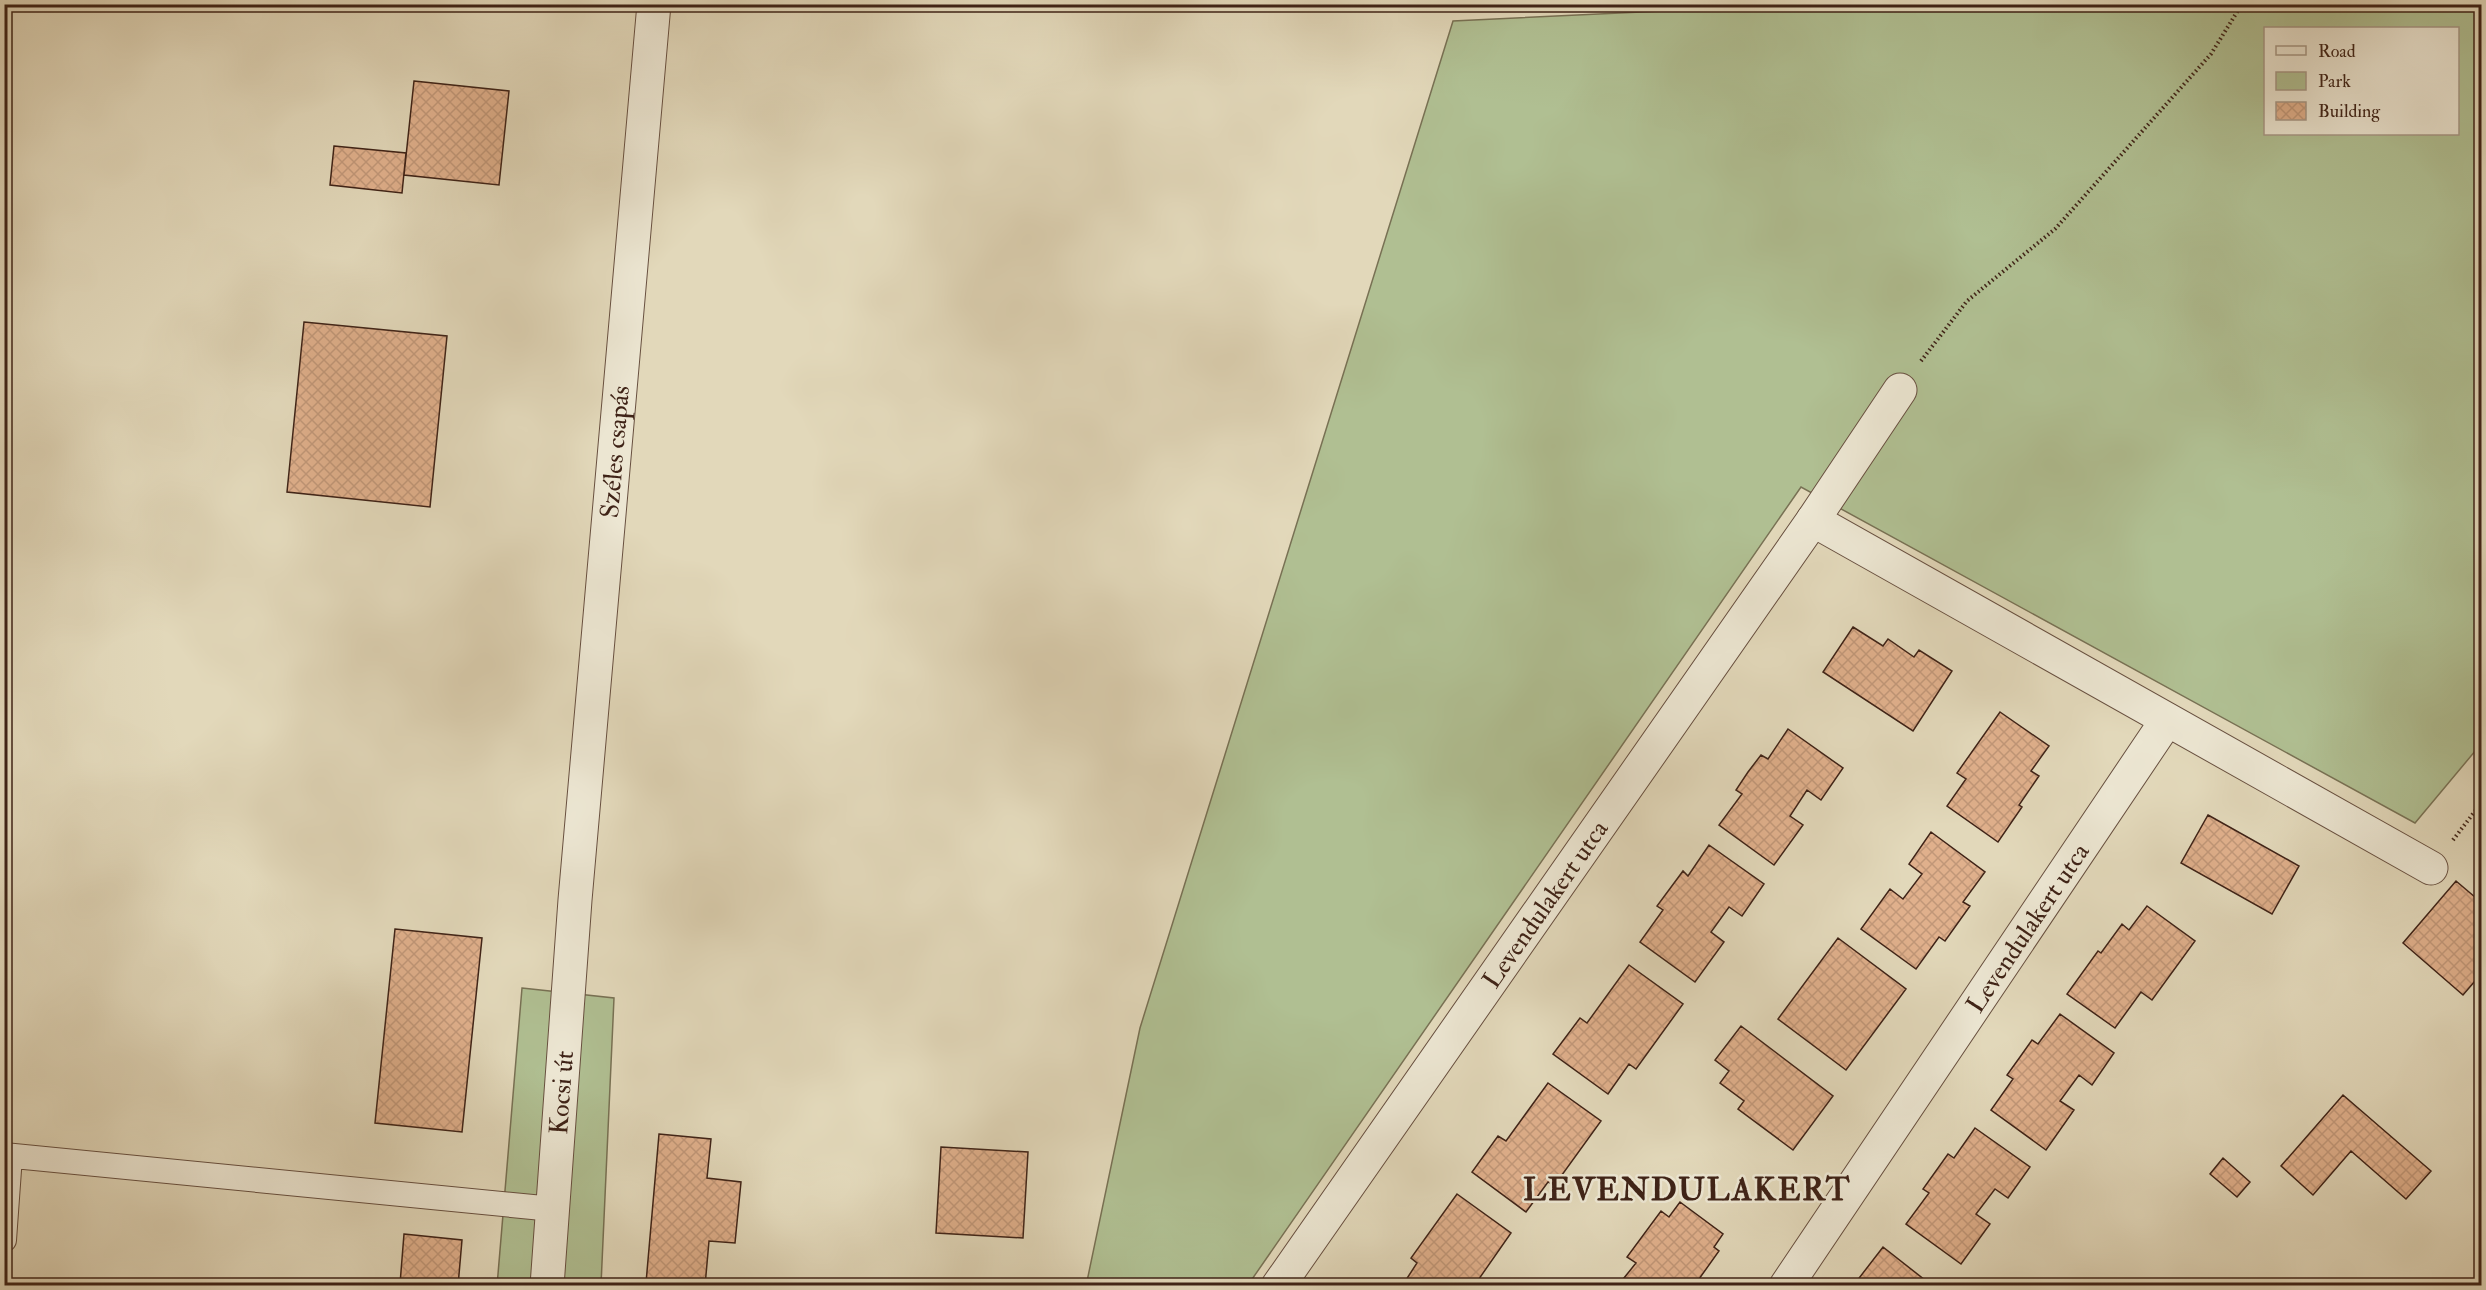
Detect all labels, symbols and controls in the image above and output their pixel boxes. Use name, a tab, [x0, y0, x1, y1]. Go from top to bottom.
legend	[2264, 27, 2459, 135]
text: Road	[2318, 40, 2356, 63]
text: Park	[2318, 70, 2351, 93]
text: Building	[2318, 100, 2381, 123]
street label: Széles csapás	[594, 384, 637, 519]
street label: Levendulakert utca	[1476, 814, 1616, 995]
street label: Levendulakert utca	[1959, 837, 2097, 1019]
street label: Kocsi út	[543, 1050, 581, 1136]
district label: LEVENDULAKERT	[1523, 1170, 1851, 1210]

